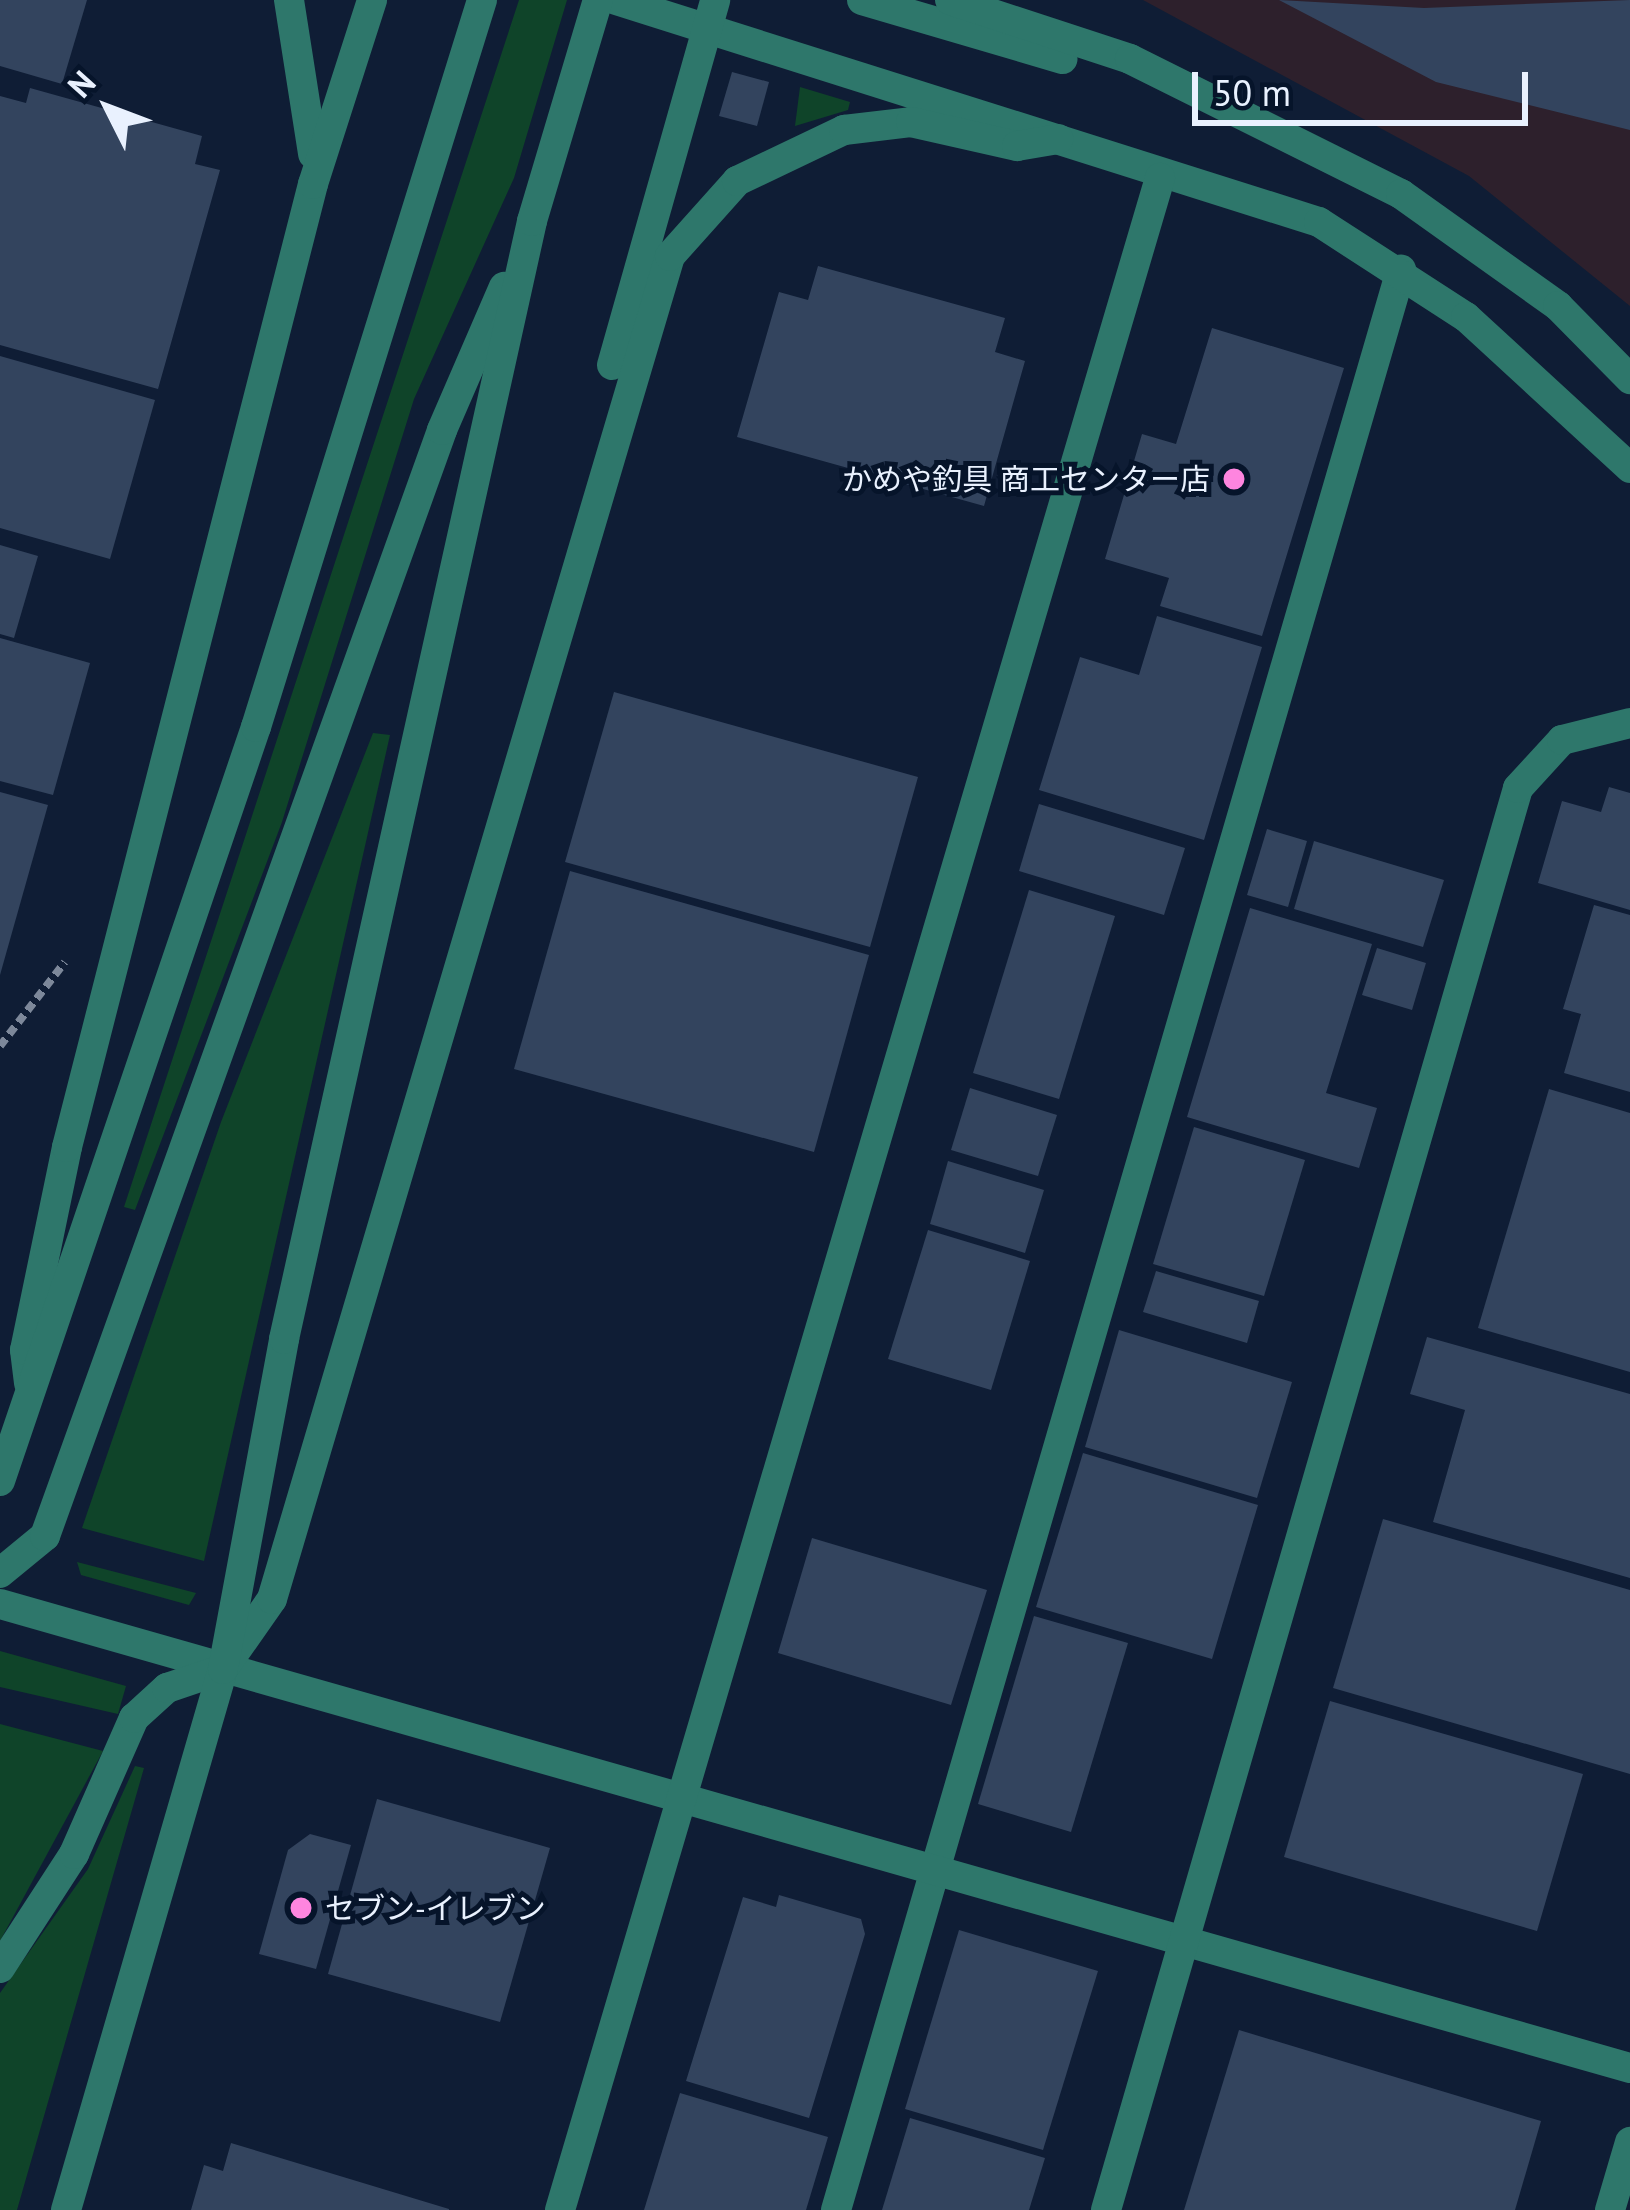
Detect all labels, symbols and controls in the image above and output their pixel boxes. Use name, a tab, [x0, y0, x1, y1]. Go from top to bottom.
north arrow	[48, 48, 168, 168]
scale bar	[1198, 48, 1534, 122]
text: N	[58, 61, 104, 106]
text: 50 m	[1213, 69, 1291, 116]
place label: かめや釣具 商工センター店	[842, 461, 1210, 497]
marker: かめや釣具 商工センター店	[1221, 466, 1247, 492]
place label: セブン-イレブン	[325, 1890, 546, 1926]
marker: セブン-イレブン	[288, 1895, 314, 1921]

